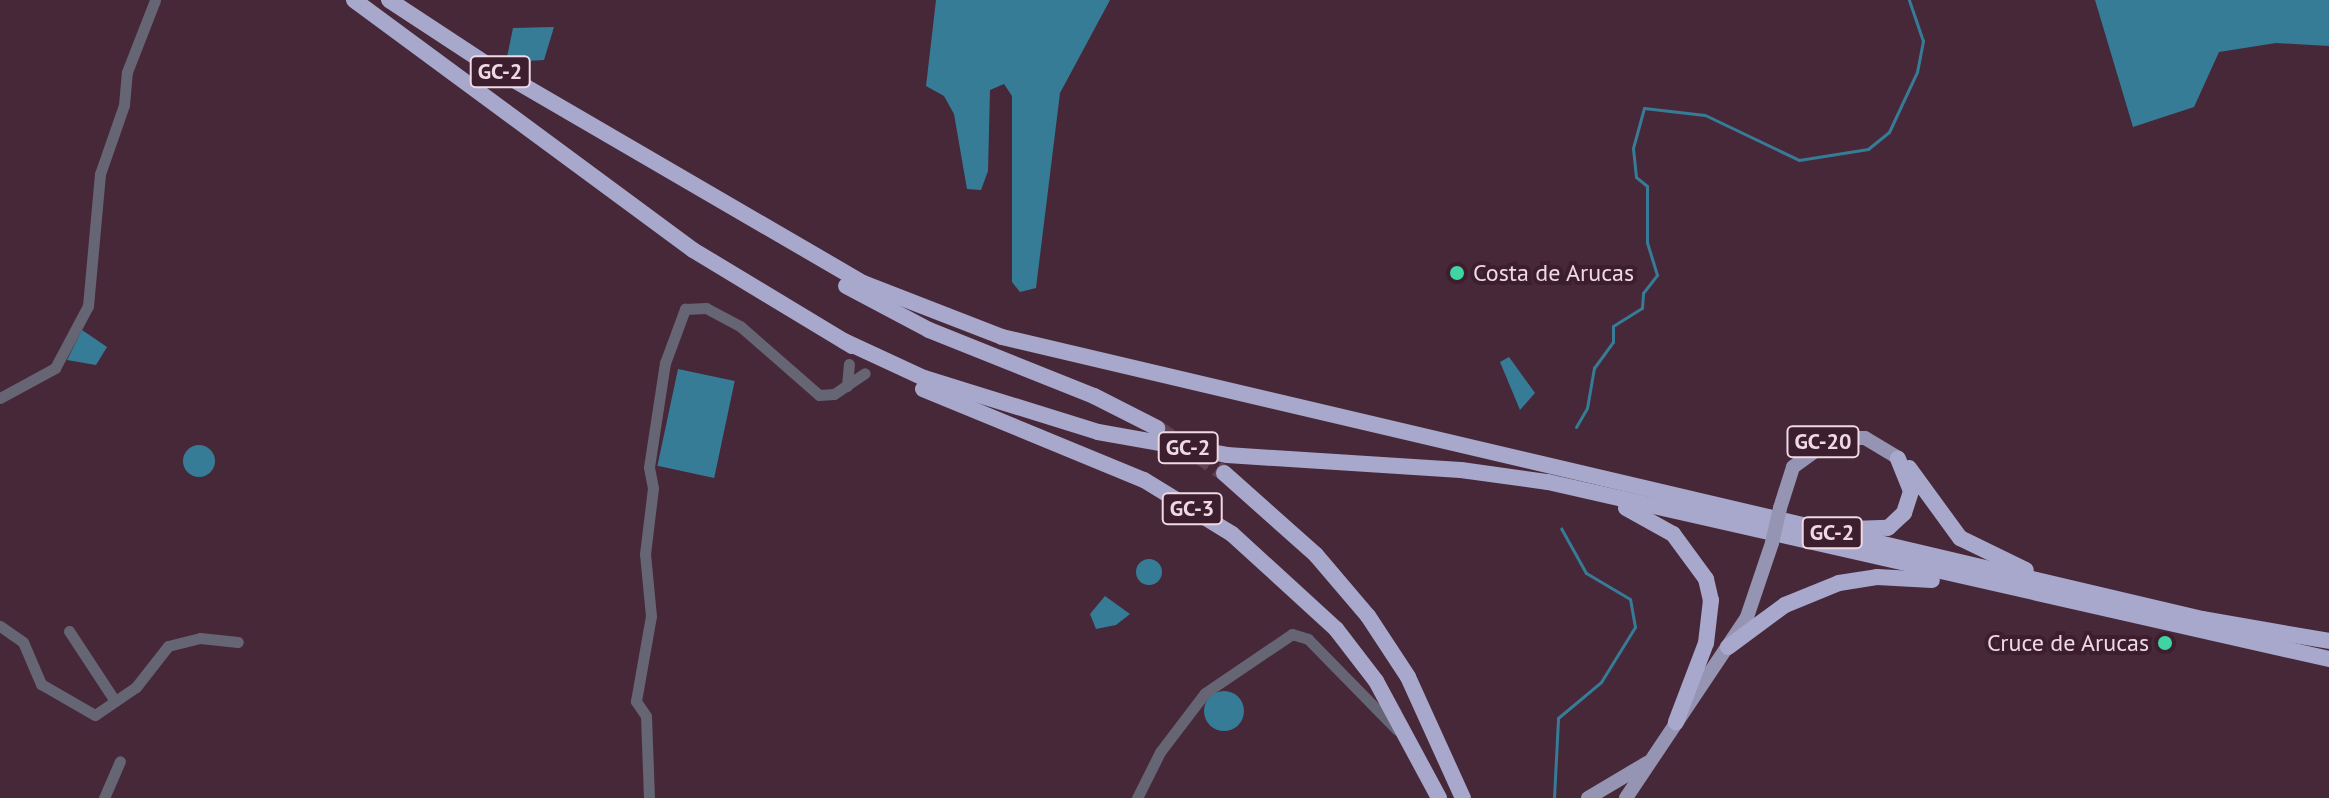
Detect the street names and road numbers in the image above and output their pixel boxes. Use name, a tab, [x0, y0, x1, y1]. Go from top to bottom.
road number: GC-2	[468, 54, 532, 90]
road number: GC-20	[1785, 424, 1861, 460]
road number: GC-2	[1156, 430, 1220, 466]
road number: GC-3	[1160, 491, 1224, 527]
road number: GC-2	[1800, 515, 1864, 551]

